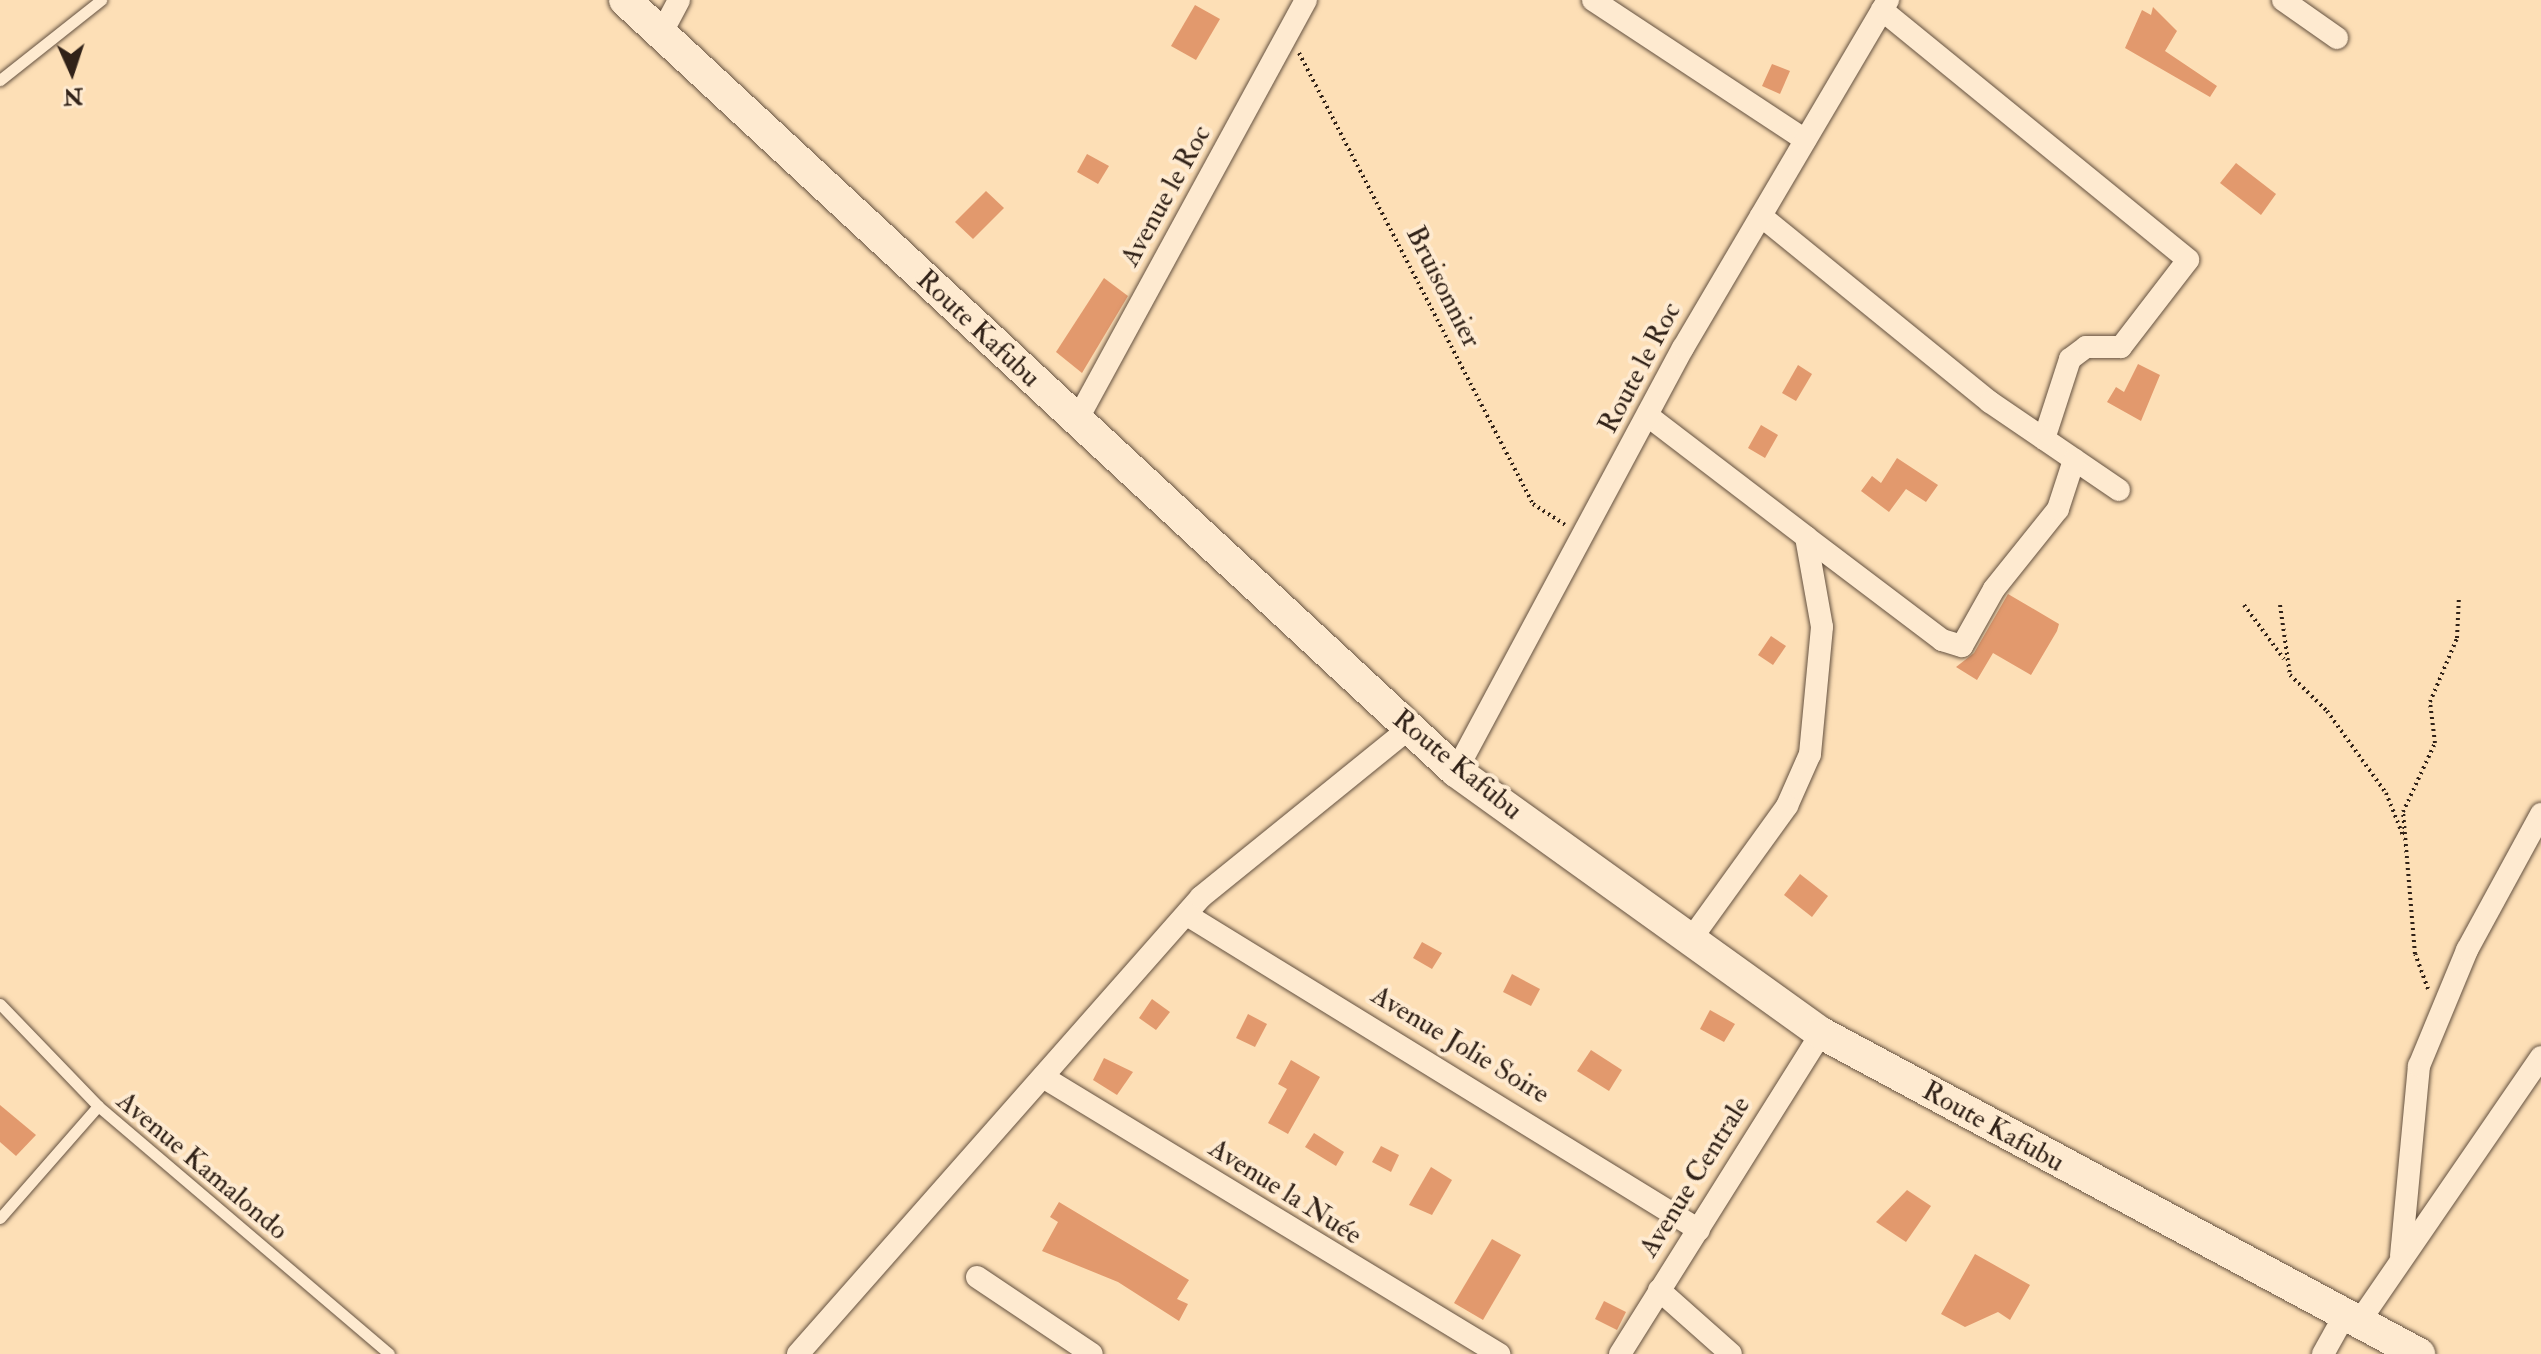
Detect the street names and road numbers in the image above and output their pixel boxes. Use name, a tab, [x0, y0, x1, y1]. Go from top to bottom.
street label: Avenue le Roc	[1113, 120, 1219, 272]
street label: Bruisonnier	[1398, 221, 1488, 353]
street label: Route Kafubu	[909, 263, 1047, 395]
street label: Route le Roc	[1591, 297, 1689, 439]
street label: Route Kafubu	[1385, 703, 1529, 827]
street label: Avenue Jolie Soire	[1365, 979, 1555, 1111]
street label: Route Kafubu	[1916, 1074, 2070, 1180]
street label: Avenue Kamalondo	[109, 1085, 295, 1247]
street label: Avenue Centrale	[1632, 1090, 1758, 1264]
street label: Avenue la Nuée	[1202, 1132, 1368, 1252]

